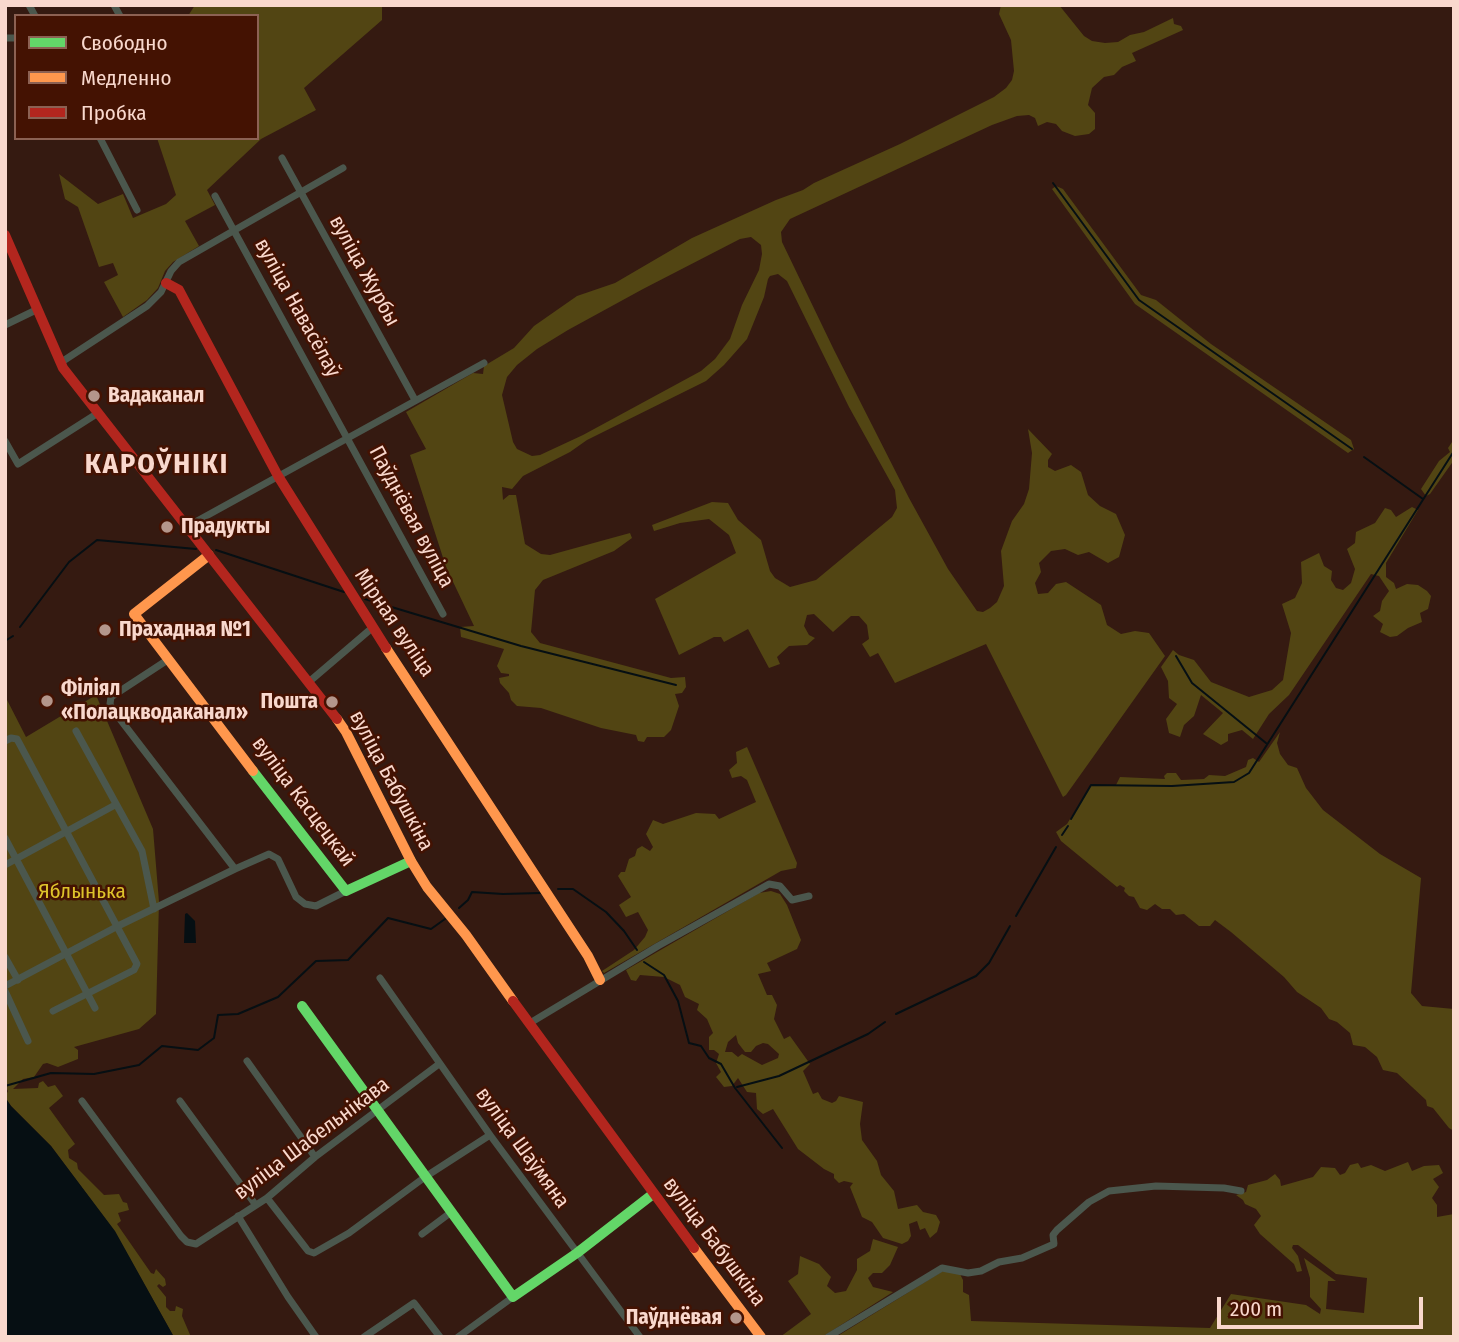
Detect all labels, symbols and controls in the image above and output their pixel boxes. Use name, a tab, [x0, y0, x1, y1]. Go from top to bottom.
legend	[14, 14, 259, 140]
text: Свободно	[81, 30, 167, 56]
text: Медленно	[81, 65, 171, 91]
text: Пробка	[81, 100, 147, 126]
street label: вуліца Журбы	[323, 211, 405, 331]
street label: вуліца Навасёлаў	[249, 234, 345, 382]
place label: Вадаканал	[108, 383, 204, 409]
marker: Вадаканал	[86, 388, 102, 404]
street label: Паўднёвая вуліца	[363, 442, 459, 592]
district label: КАРОЎНІКІ	[86, 448, 228, 482]
place label: Прадукты	[181, 514, 270, 540]
marker: Прадукты	[159, 519, 175, 535]
street label: Мірная вуліца	[349, 564, 439, 682]
place label: Прахадная №1	[119, 617, 251, 643]
marker: Прахадная №1	[97, 622, 113, 638]
place label: Філіял «Полацкводаканал»	[61, 676, 248, 726]
place label: Пошта	[261, 689, 318, 715]
marker: Філіял «Полацкводаканал»	[39, 693, 55, 709]
marker: Пошта	[324, 694, 340, 710]
street label: вуліца Бабушкіна	[344, 707, 438, 855]
street label: вуліца Касцецкай	[246, 732, 360, 872]
park label: Яблынька	[38, 879, 126, 905]
street label: вуліца Шабельнікава	[229, 1072, 395, 1206]
street label: вуліца Шаўмяна	[470, 1083, 574, 1213]
street label: вуліца Бабушкіна	[657, 1173, 771, 1311]
scale bar	[1221, 1282, 1428, 1326]
text: 200 m	[1230, 1296, 1282, 1322]
place label: Паўднёвая	[626, 1305, 722, 1331]
marker: Паўднёвая	[728, 1310, 744, 1326]

